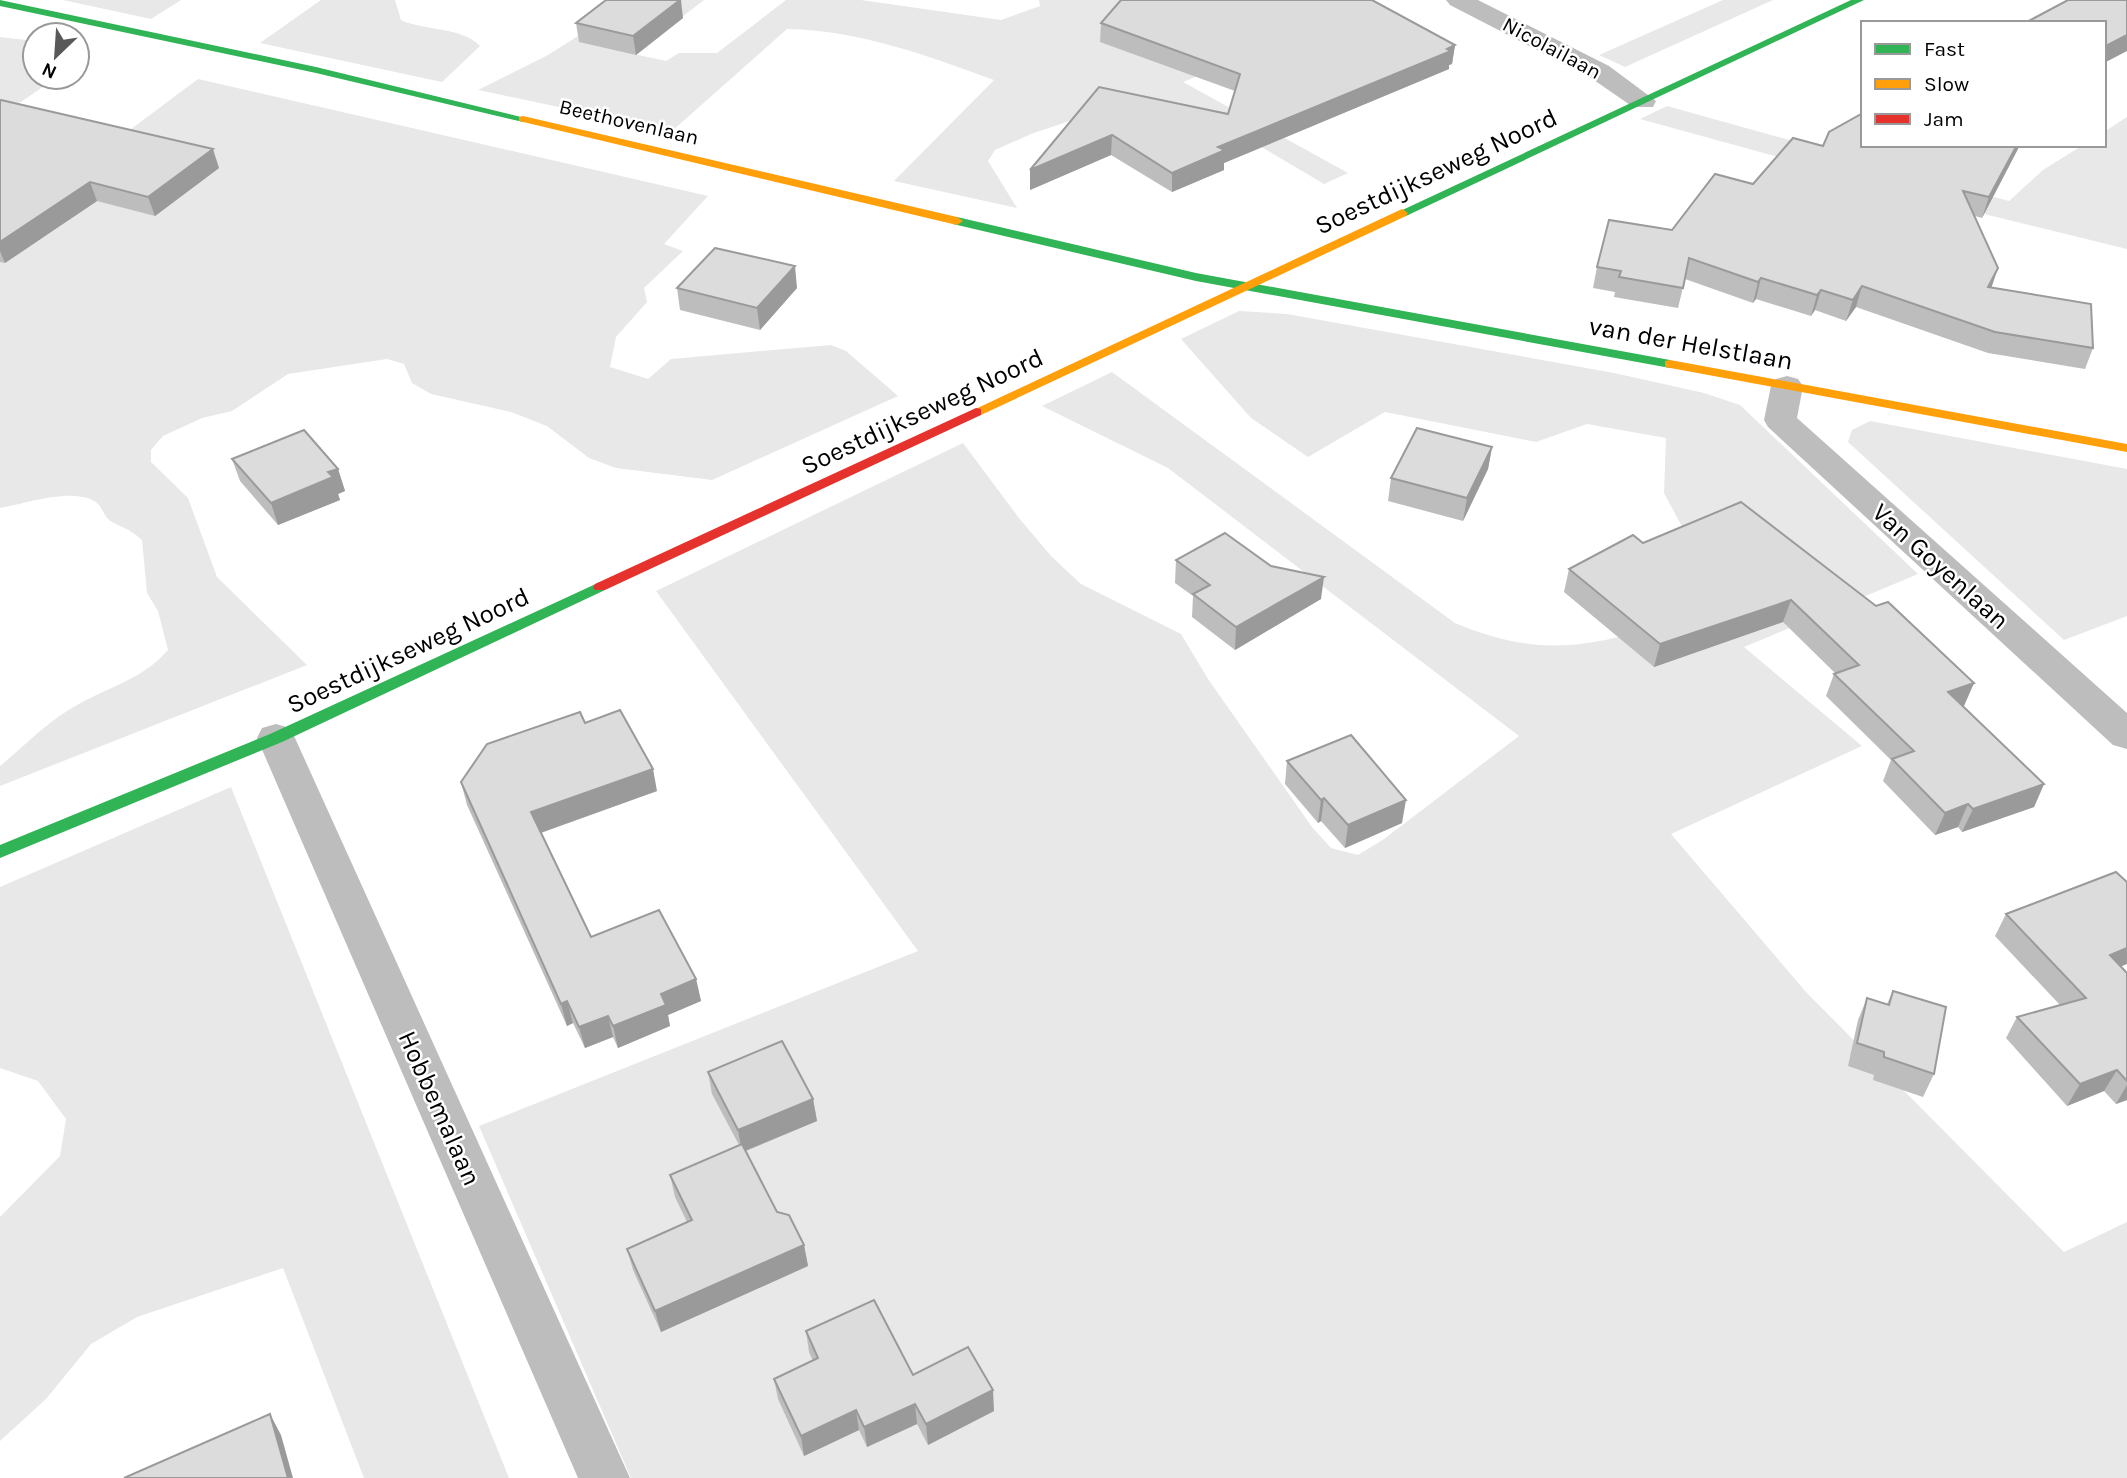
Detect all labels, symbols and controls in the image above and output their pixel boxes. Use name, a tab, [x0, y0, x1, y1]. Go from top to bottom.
street label: Nicolailaan	[1499, 12, 1605, 84]
north arrow	[21, 21, 91, 91]
legend	[1861, 21, 2106, 147]
text: Fast	[1924, 37, 1965, 61]
text: N	[38, 58, 60, 83]
text: Slow	[1924, 72, 1969, 96]
street label: Beethovenlaan	[557, 94, 701, 150]
street label: Soestdijkseweg Noord	[1310, 102, 1562, 241]
text: Jam	[1924, 107, 1964, 131]
street label: van der Helstlaan	[1586, 310, 1795, 377]
street label: Soestdijkseweg Noord	[796, 342, 1048, 481]
street label: Van Goyenlaan	[1866, 497, 2016, 636]
street label: Soestdijkseweg Noord	[282, 581, 534, 720]
street label: Hobbemalaan	[392, 1026, 487, 1190]

